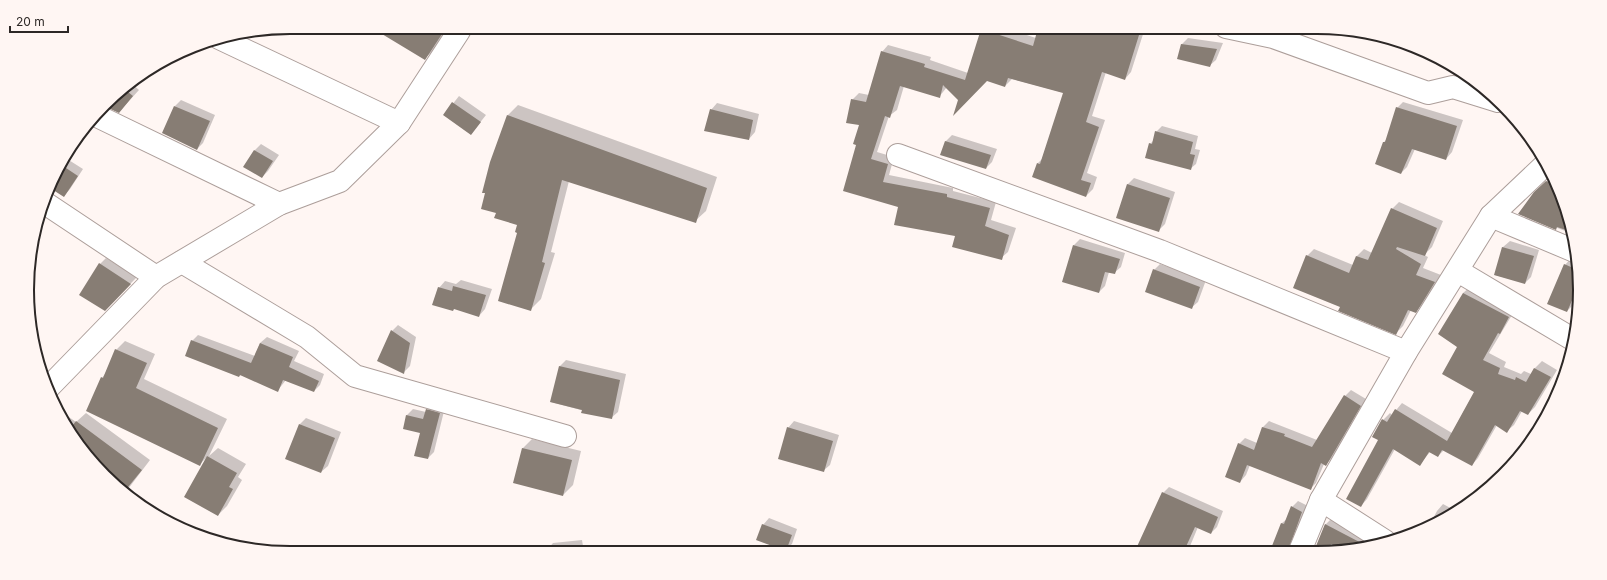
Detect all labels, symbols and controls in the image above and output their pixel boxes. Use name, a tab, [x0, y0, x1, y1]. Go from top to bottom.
scale bar	[10, 8, 68, 34]
text: 20 m	[16, 14, 45, 29]

